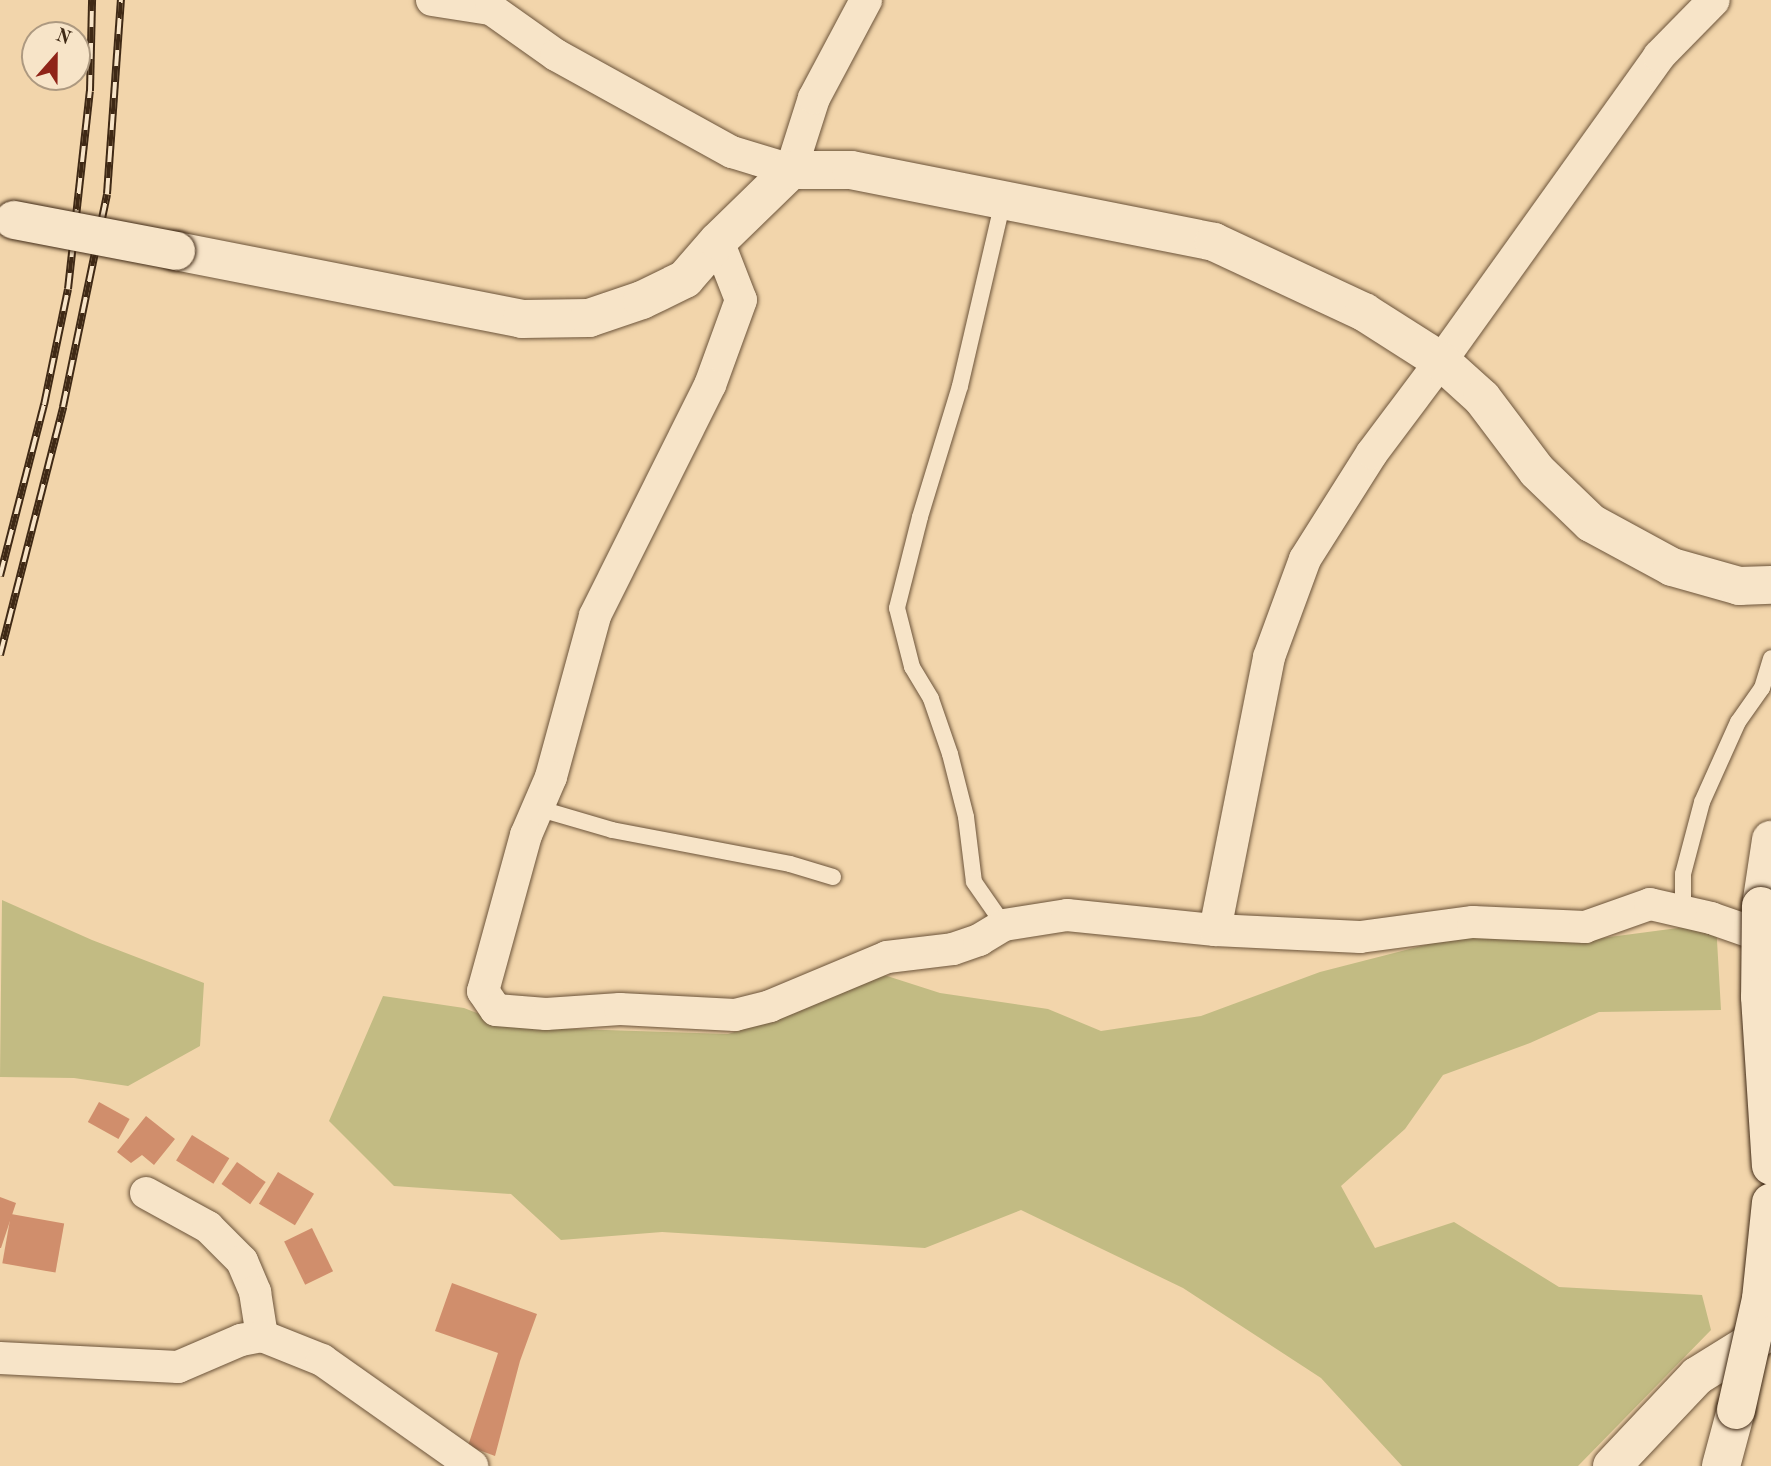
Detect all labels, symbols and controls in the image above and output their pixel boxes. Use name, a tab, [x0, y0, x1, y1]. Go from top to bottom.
north arrow	[21, 21, 91, 91]
text: N	[53, 26, 73, 49]

